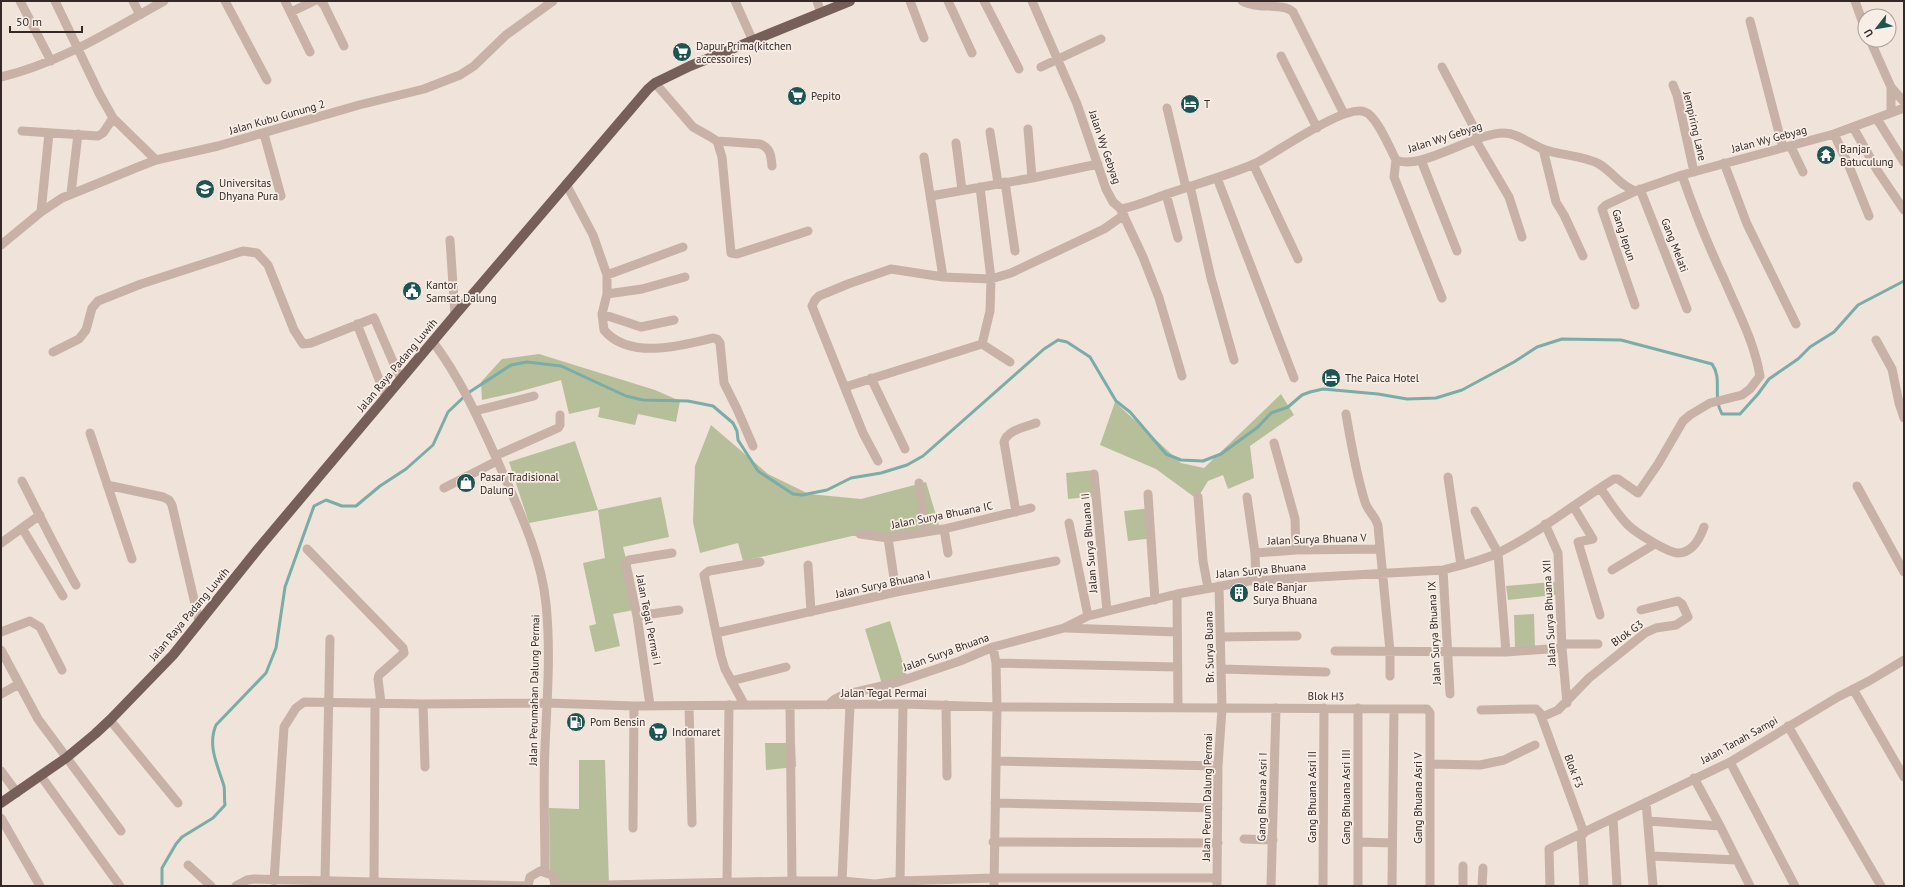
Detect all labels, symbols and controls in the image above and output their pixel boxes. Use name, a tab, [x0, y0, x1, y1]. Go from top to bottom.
scale bar	[10, 8, 82, 34]
north arrow	[1857, 8, 1897, 48]
text: 50 m	[16, 14, 42, 29]
text: U	[1861, 27, 1876, 40]
place label: Dapur Prima(kitchen accessoires)	[696, 39, 792, 66]
supermarket icon: Dapur Prima(kitchen accessoires)	[671, 41, 693, 63]
supermarket icon: Pepito	[786, 85, 808, 107]
place label: Pepito	[811, 89, 841, 103]
street label: Jempiring Lane	[1680, 89, 1710, 162]
hotel icon: T	[1179, 93, 1201, 115]
street label: Jalan Kubu Gunung 2	[227, 97, 326, 138]
place label: T	[1204, 97, 1210, 111]
street label: Jalan Wy Gebyag	[1085, 107, 1124, 186]
street label: Jalan Wy Gebyag	[1405, 118, 1484, 156]
street label: Jalan Wy Gebyag	[1729, 122, 1808, 156]
place label: Banjar Batuculung	[1840, 142, 1894, 169]
temple icon: Banjar Batuculung	[1815, 144, 1837, 166]
place label: Universitas Dhyana Pura	[219, 176, 278, 203]
school or university icon: Universitas Dhyana Pura	[194, 178, 216, 200]
street label: Gang Jepun	[1609, 207, 1639, 263]
street label: Gang Melati	[1658, 216, 1692, 274]
place label: Kantor Samsat Dalung	[426, 278, 497, 305]
public building icon: Kantor Samsat Dalung	[401, 280, 423, 302]
street label: Jalan Raya Padang Luwih	[353, 315, 440, 415]
hotel icon: The Paica Hotel	[1320, 367, 1342, 389]
place label: The Paica Hotel	[1345, 371, 1420, 385]
place label: Pasar Tradisional Dalung	[480, 470, 560, 497]
shop icon: Pasar Tradisional Dalung	[455, 472, 477, 494]
street label: Jalan Surya Bhuana II	[1078, 493, 1100, 594]
street label: Jalan Surya Bhuana IC	[889, 498, 994, 532]
street label: Jalan Surya Bhuana V	[1266, 530, 1368, 548]
street label: Jalan Surya Bhuana	[1214, 559, 1307, 581]
street label: Jalan Surya Bhuana XII	[1539, 559, 1559, 668]
street label: Jalan Raya Padang Luwih	[145, 564, 232, 664]
street label: Jalan Surya Bhuana I	[833, 567, 932, 601]
street label: Jalan Tegal Permai I	[633, 572, 665, 667]
place label: Bale Banjar Surya Bhuana	[1253, 580, 1317, 607]
street label: Jalan Surya Bhuana IX	[1424, 581, 1444, 686]
building icon: Bale Banjar Surya Bhuana	[1228, 582, 1250, 604]
street label: Br. Surya Buana	[1201, 611, 1217, 683]
street label: Jalan Perumahan Dalung Permai	[526, 614, 542, 767]
street label: Blok G3	[1608, 617, 1646, 649]
street label: Jalan Surya Bhuana	[900, 630, 991, 674]
street label: Jalan Tegal Permai	[840, 686, 927, 700]
street label: Blok H3	[1307, 689, 1345, 703]
fuel station icon: Pom Bensin	[565, 711, 587, 733]
street label: Jalan Tanah Sampi	[1697, 713, 1780, 767]
place label: Pom Bensin	[590, 715, 645, 729]
supermarket icon: Indomaret	[647, 721, 669, 743]
place label: Indomaret	[672, 725, 721, 739]
street label: Jalan Perum Dalung Permai	[1199, 733, 1215, 862]
street label: Gang Bhuana Asri III	[1339, 749, 1353, 845]
street label: Gang Bhuana Asri II	[1305, 751, 1319, 843]
street label: Gang Bhuana Asri V	[1411, 751, 1425, 844]
street label: Gang Bhuana Asri I	[1254, 752, 1270, 842]
street label: Blok F3	[1561, 752, 1587, 790]

